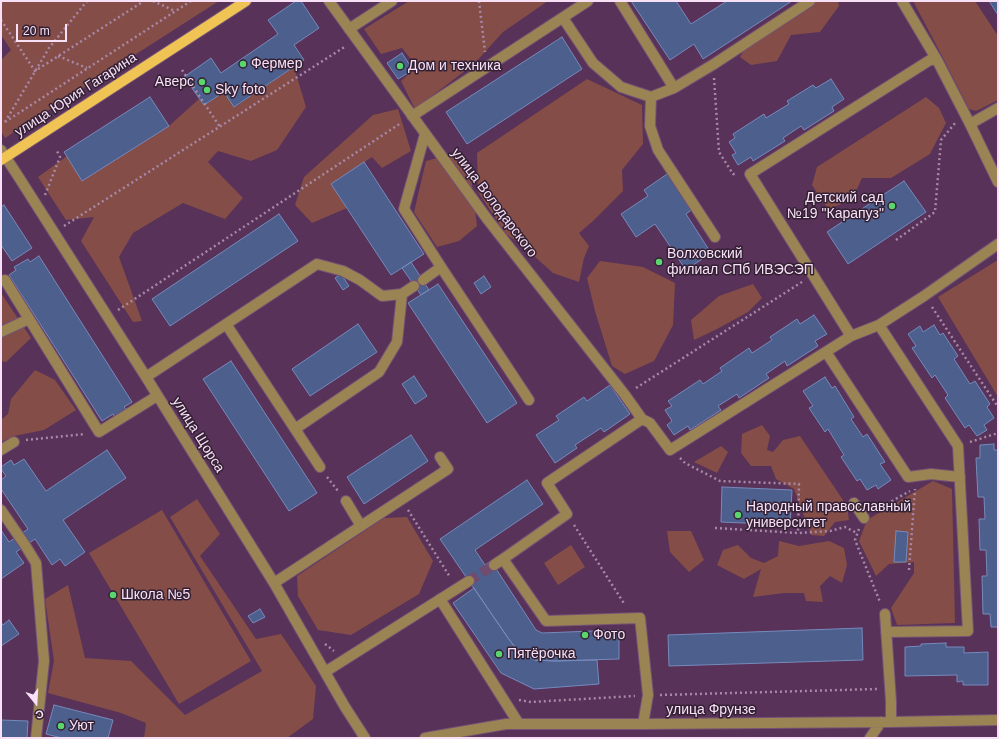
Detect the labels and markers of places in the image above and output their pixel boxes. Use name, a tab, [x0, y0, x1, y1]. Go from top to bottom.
place label: Фермер	[251, 56, 302, 72]
place label: Дом и техника	[408, 58, 501, 74]
marker: Фермер	[238, 59, 248, 69]
marker: Дом и техника	[395, 61, 405, 71]
place label: Аверс	[155, 74, 194, 90]
marker: Аверс	[197, 77, 207, 87]
place label: Sky foto	[215, 82, 266, 98]
marker: Sky foto	[202, 85, 212, 95]
place label: Детский сад №19 "Карапуз"	[787, 190, 884, 222]
marker: Детский сад №19 "Карапуз"	[887, 201, 897, 211]
place label: Волховский филиал СПб ИВЭСЭП	[667, 246, 814, 278]
marker: Волховский филиал СПб ИВЭСЭП	[654, 257, 664, 267]
place label: Народный православный университет	[746, 499, 911, 532]
marker: Народный православный университет	[733, 510, 743, 520]
place label: Школа №5	[121, 587, 190, 603]
marker: Школа №5	[108, 590, 118, 600]
place label: Фото	[593, 627, 625, 643]
marker: Фото	[580, 630, 590, 640]
place label: Пятёрочка	[507, 646, 576, 662]
marker: Пятёрочка	[494, 649, 504, 659]
place label: Уют	[69, 718, 94, 734]
marker: Уют	[56, 721, 66, 731]

